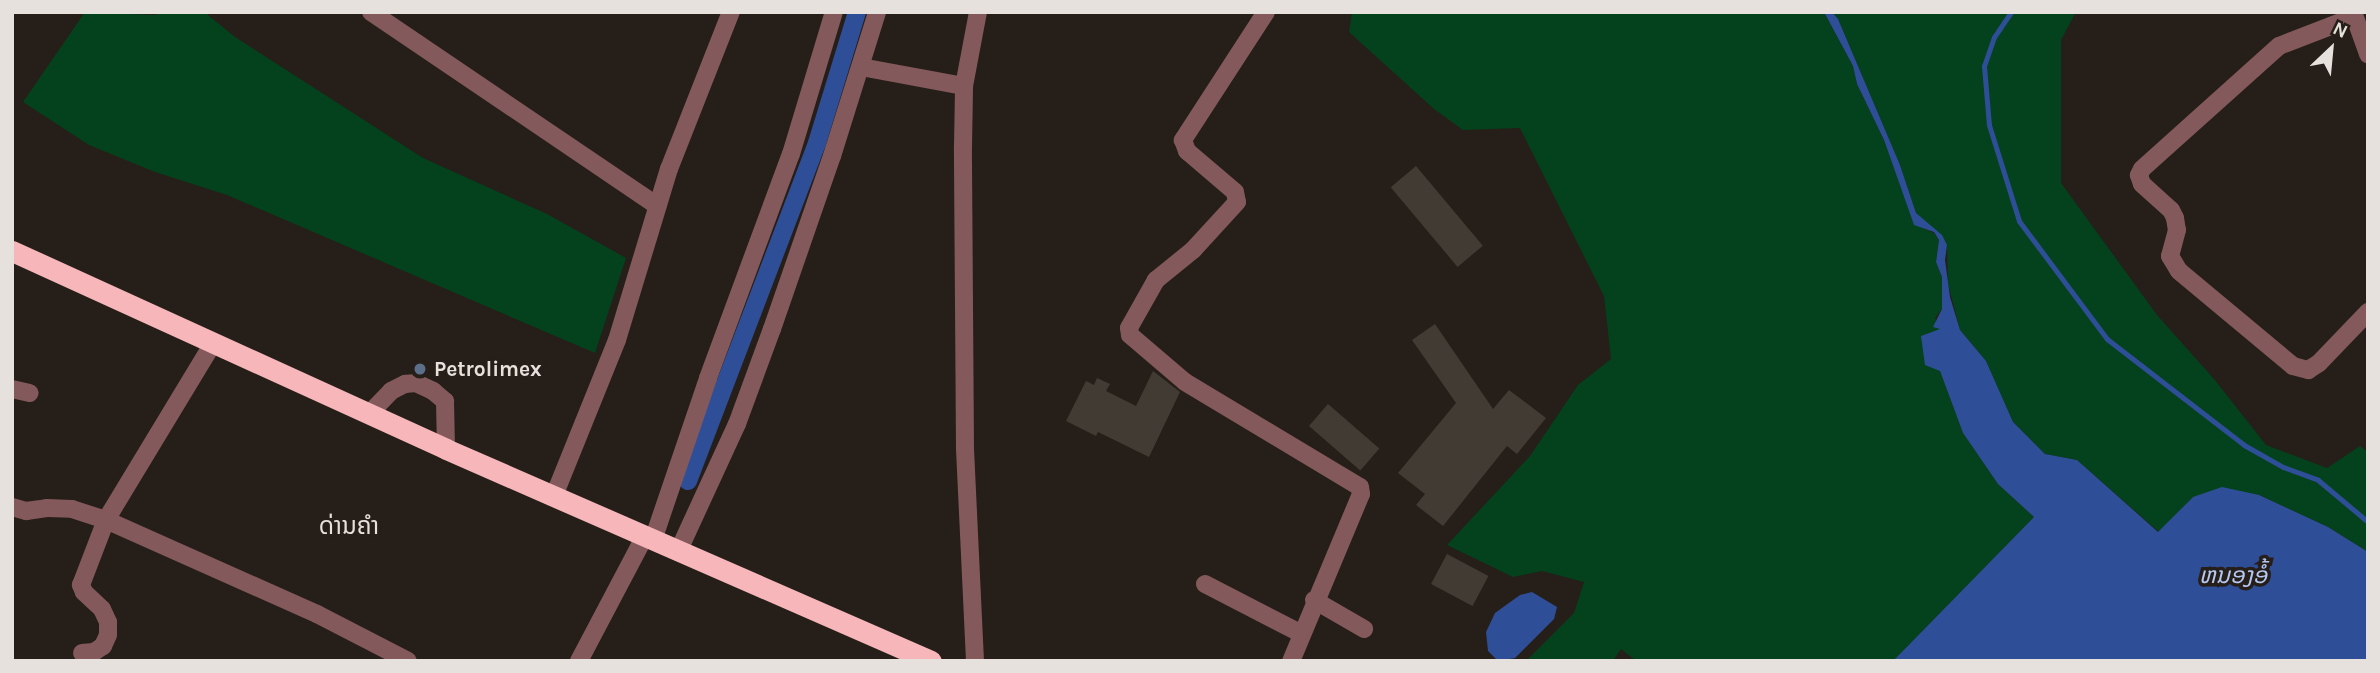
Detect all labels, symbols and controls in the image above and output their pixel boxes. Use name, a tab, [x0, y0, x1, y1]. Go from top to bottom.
north arrow	[2296, 14, 2366, 84]
text: N	[2329, 17, 2351, 43]
place label: Petrolimex	[434, 356, 542, 382]
marker: Petrolimex	[412, 361, 428, 377]
district label: ດ່ານຄໍາ	[319, 513, 379, 541]
water label: ຫນອງອໍ້	[2199, 562, 2267, 590]

